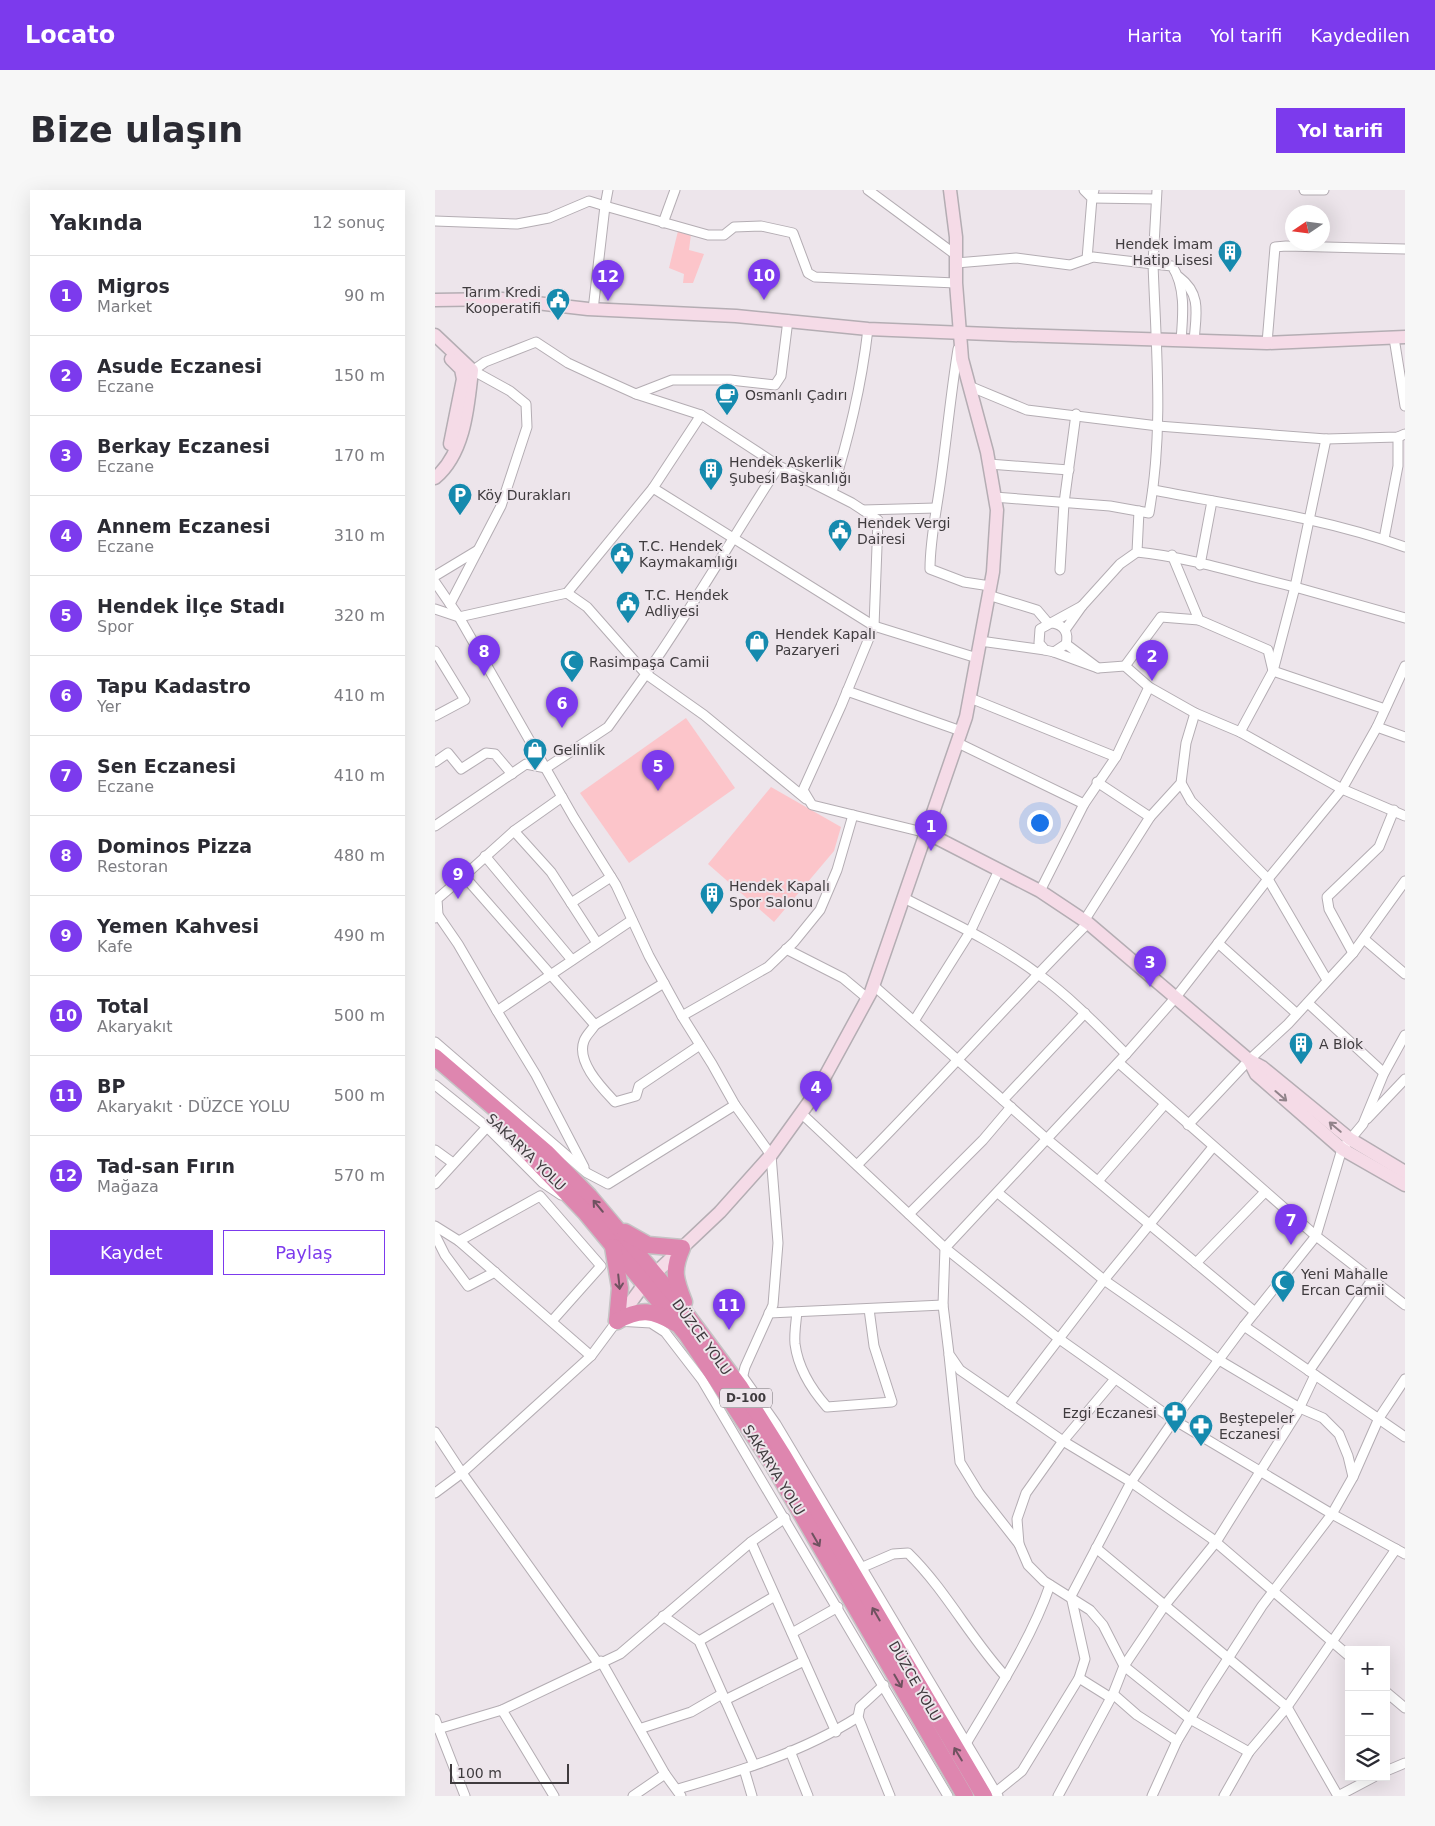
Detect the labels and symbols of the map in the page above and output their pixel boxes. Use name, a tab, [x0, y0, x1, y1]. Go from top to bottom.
north arrow	[1285, 205, 1330, 250]
place label: Hendek İmam Hatip Lisesi	[1115, 235, 1213, 268]
building icon: Hendek İmam Hatip Lisesi	[1217, 239, 1243, 273]
pin: 10	[748, 259, 780, 300]
pin: 12	[592, 260, 624, 301]
place label: Tarım Kredi Kooperatifi	[461, 284, 541, 316]
public building icon: Tarım Kredi Kooperatifi	[545, 287, 571, 321]
cafe icon: Osmanlı Çadırı	[714, 382, 740, 416]
place label: Osmanlı Çadırı	[745, 387, 847, 403]
place label: Hendek Askerlik Şubesi Başkanlığı	[729, 454, 851, 486]
building icon: Hendek Askerlik Şubesi Başkanlığı	[698, 457, 724, 491]
parking icon: Köy Durakları	[447, 482, 473, 516]
place label: Köy Durakları	[477, 487, 571, 503]
place label: Hendek Vergi Dairesi	[857, 515, 950, 547]
public building icon: Hendek Vergi Dairesi	[827, 518, 853, 552]
place label: T.C. Hendek Kaymakamlığı	[638, 538, 738, 570]
public building icon: T.C. Hendek Kaymakamlığı	[609, 541, 635, 575]
place label: T.C. Hendek Adliyesi	[644, 587, 730, 619]
public building icon: T.C. Hendek Adliyesi	[615, 590, 641, 624]
place label: Hendek Kapalı Pazaryeri	[775, 626, 876, 658]
shop icon: Hendek Kapalı Pazaryeri	[744, 629, 770, 663]
pin: 8	[468, 635, 500, 676]
pin: 2	[1136, 640, 1168, 681]
mosque icon: Rasimpaşa Camii	[559, 649, 585, 683]
place label: Rasimpaşa Camii	[589, 654, 709, 670]
pin: 6	[546, 687, 578, 728]
shop icon: Gelinlik	[522, 737, 548, 771]
place label: Gelinlik	[553, 742, 606, 758]
pin: 5	[642, 750, 674, 791]
pin: 1	[915, 810, 947, 851]
your location	[1027, 810, 1053, 836]
pin: 9	[442, 858, 474, 899]
place label: Hendek Kapalı Spor Salonu	[729, 878, 830, 910]
building icon: Hendek Kapalı Spor Salonu	[699, 881, 725, 915]
pin: 3	[1134, 946, 1166, 987]
building icon: A Blok	[1288, 1031, 1314, 1065]
place label: A Blok	[1319, 1036, 1364, 1052]
pin: 4	[800, 1071, 832, 1112]
one-way arrow	[1274, 1090, 1287, 1101]
street label: SAKARYA YOLU	[483, 1110, 569, 1194]
one-way arrow	[1328, 1121, 1341, 1133]
one-way arrow	[592, 1199, 604, 1212]
pin: 7	[1275, 1204, 1307, 1245]
place label: Yeni Mahalle Ercan Camii	[1300, 1266, 1388, 1298]
mosque icon: Yeni Mahalle Ercan Camii	[1270, 1269, 1296, 1303]
one-way arrow	[614, 1274, 624, 1290]
pin: 11	[713, 1289, 745, 1330]
street label: DÜZCE YOLU	[669, 1295, 736, 1378]
road number: D-100	[720, 1388, 772, 1408]
pharmacy icon: Ezgi Eczanesi	[1162, 1400, 1188, 1434]
place label: Ezgi Eczanesi	[1062, 1405, 1157, 1421]
place label: Beştepeler Eczanesi	[1219, 1410, 1295, 1442]
pharmacy icon: Beştepeler Eczanesi	[1188, 1413, 1214, 1447]
street label: SAKARYA YOLU	[740, 1422, 808, 1518]
one-way arrow	[812, 1532, 822, 1546]
one-way arrow	[870, 1608, 880, 1622]
street label: DÜZCE YOLU	[886, 1638, 945, 1724]
one-way arrow	[893, 1673, 903, 1687]
one-way arrow	[953, 1748, 963, 1762]
scale bar	[450, 1761, 569, 1784]

